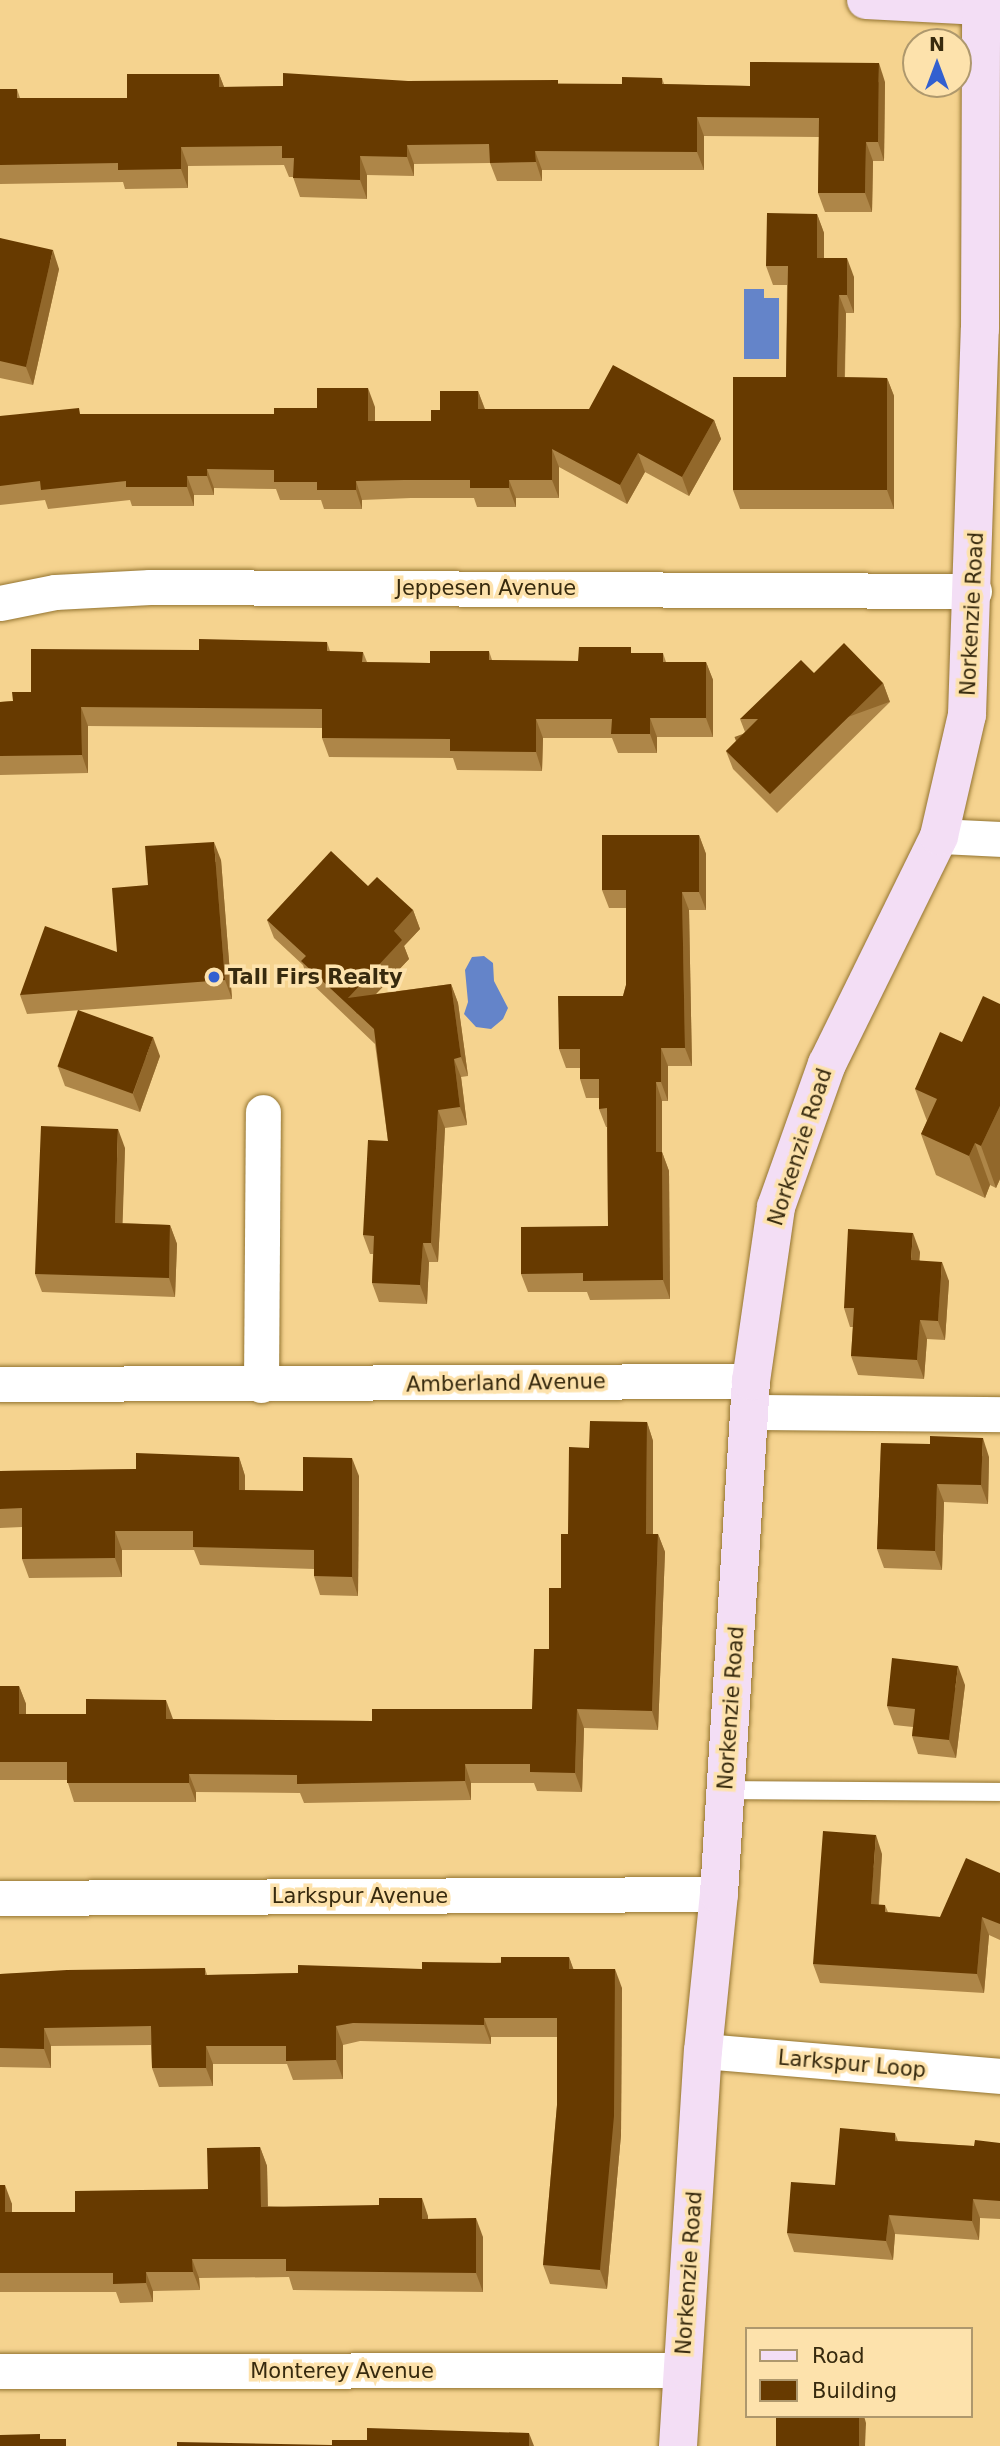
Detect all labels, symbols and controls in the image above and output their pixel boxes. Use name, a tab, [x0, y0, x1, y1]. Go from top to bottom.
north arrow	[902, 28, 972, 98]
text: N	[929, 33, 945, 55]
street label: Norkenzie Road	[955, 531, 989, 697]
street label: Jeppesen Avenue	[396, 575, 576, 601]
place label: Tall Firs Realty	[228, 964, 403, 990]
marker: Tall Firs Realty	[206, 969, 222, 985]
street label: Norkenzie Road	[763, 1065, 837, 1229]
street label: Amberland Avenue	[406, 1369, 606, 1397]
street label: Norkenzie Road	[713, 1625, 749, 1791]
street label: Larkspur Avenue	[272, 1883, 448, 1909]
street label: Larkspur Loop	[777, 2045, 927, 2083]
street label: Norkenzie Road	[671, 2190, 707, 2356]
legend	[744, 2327, 972, 2418]
text: Road	[812, 2344, 865, 2368]
street label: Monterey Avenue	[250, 2358, 434, 2384]
text: Building	[812, 2379, 897, 2403]

